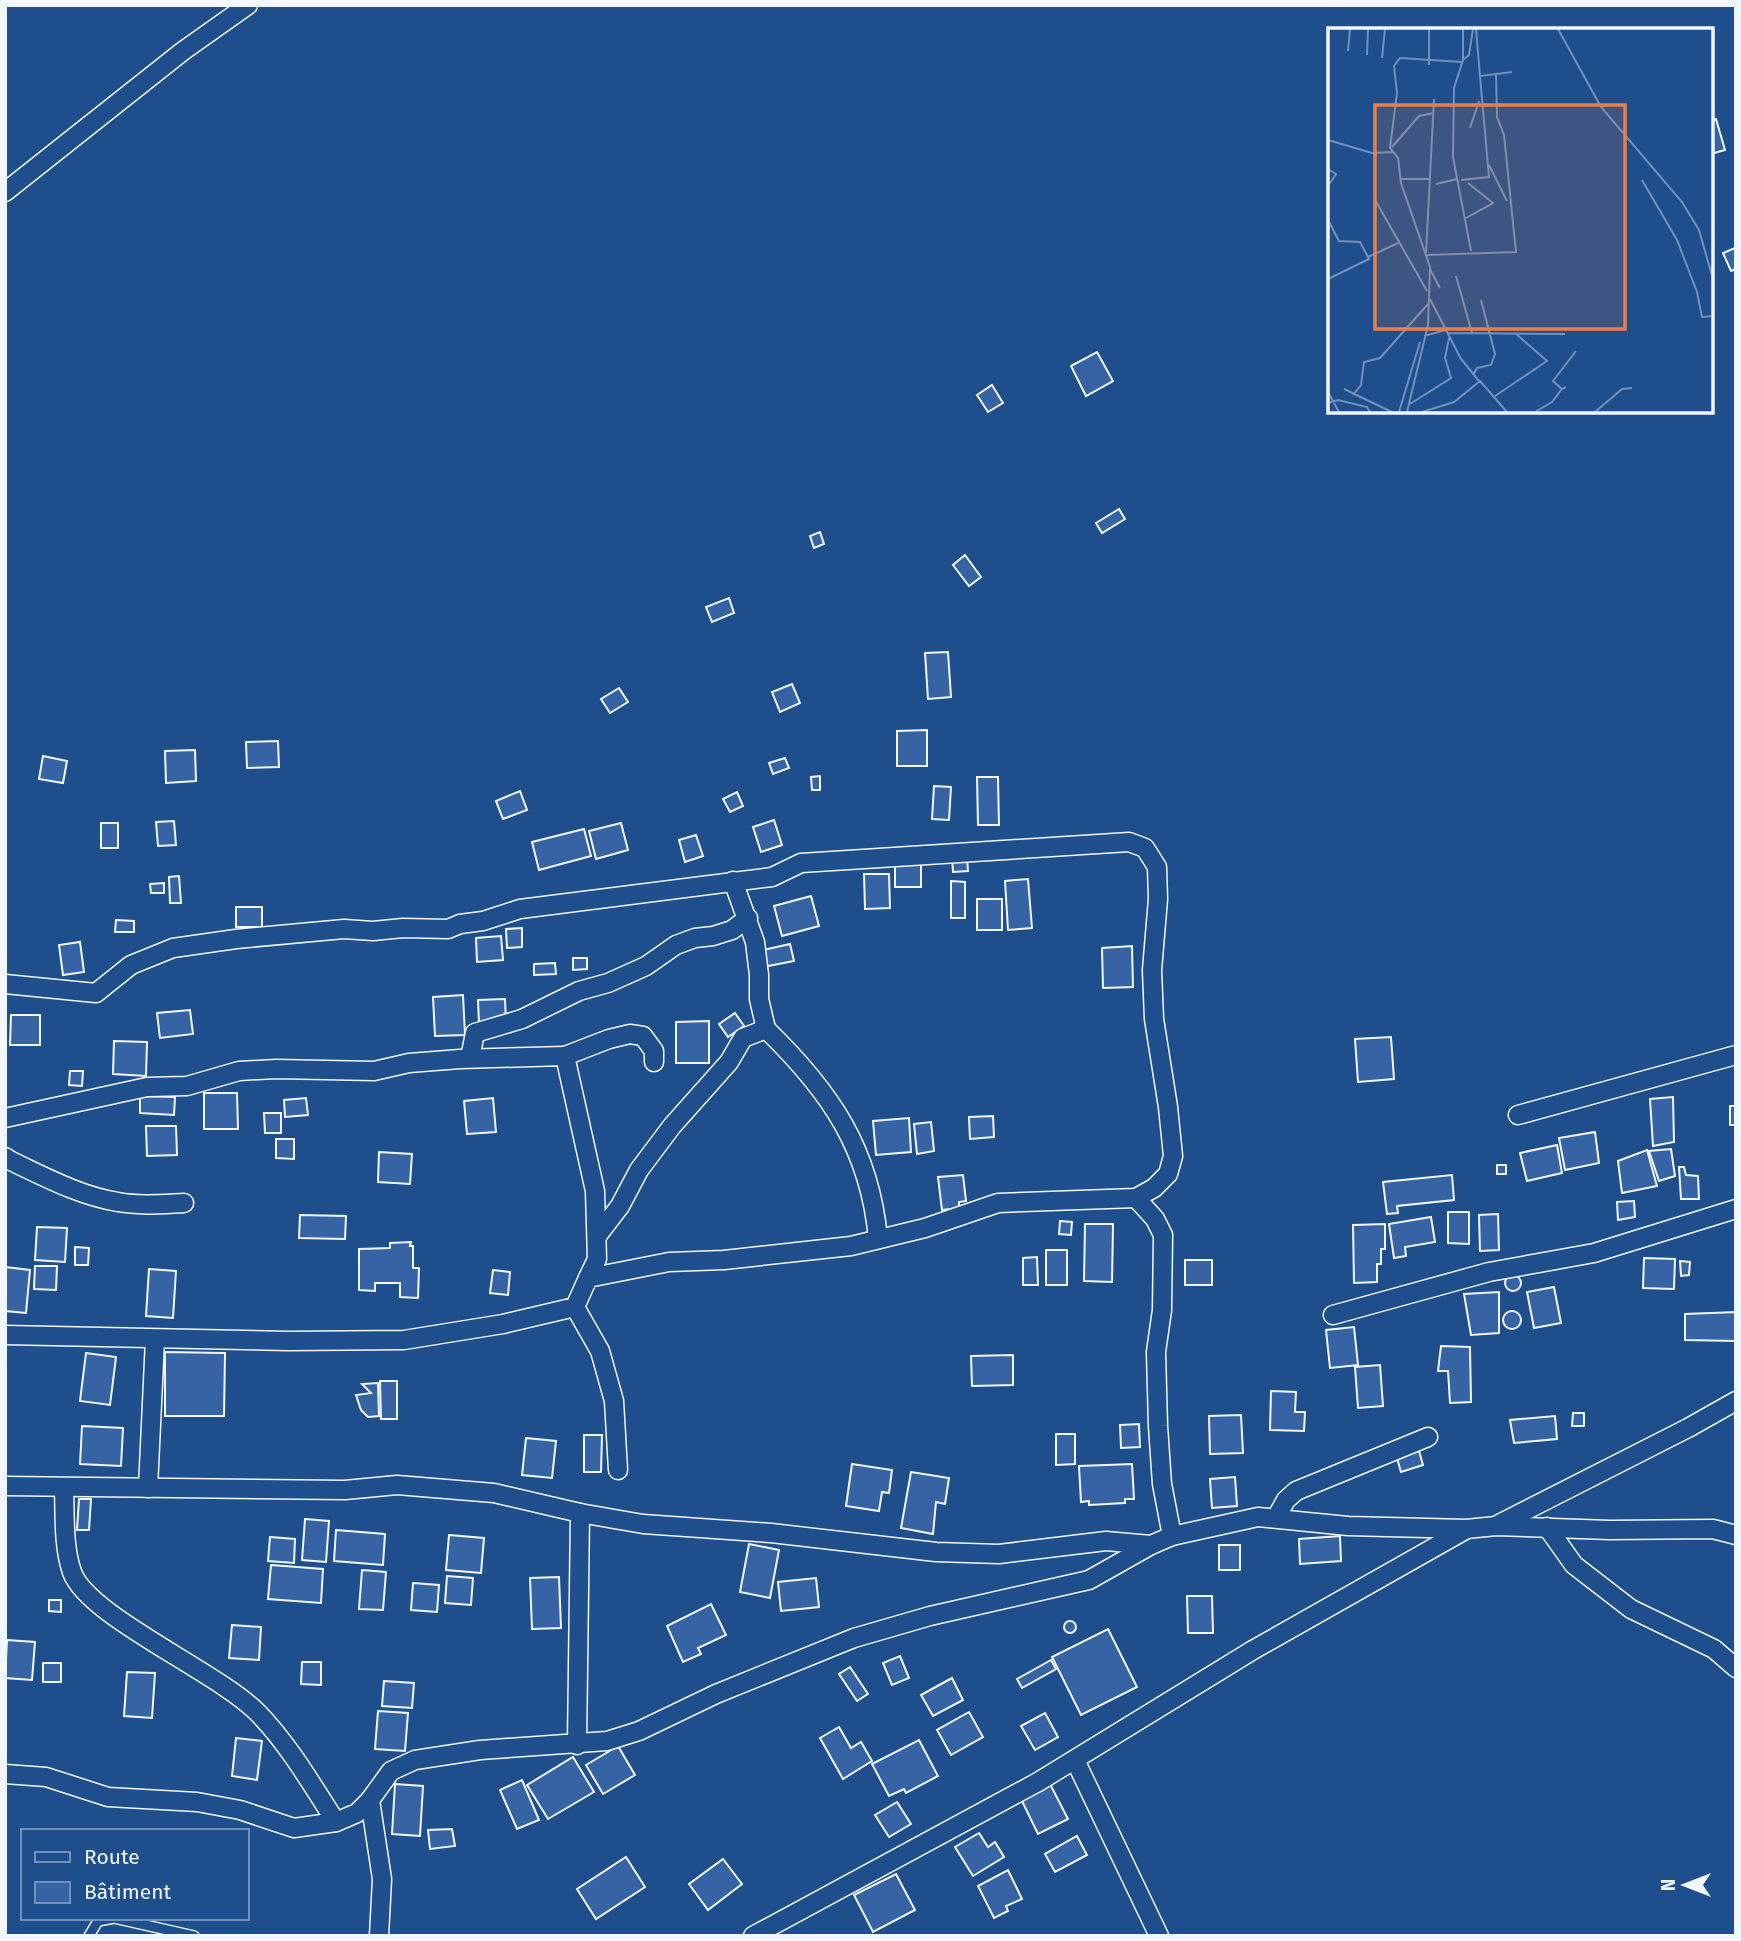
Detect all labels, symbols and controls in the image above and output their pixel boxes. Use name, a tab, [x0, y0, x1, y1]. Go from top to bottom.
inset map	[1328, 28, 1713, 413]
legend	[21, 1829, 248, 1920]
text: Route	[84, 1844, 140, 1870]
north arrow	[1650, 1850, 1720, 1920]
text: Bâtiment	[84, 1879, 171, 1905]
text: N	[1657, 1879, 1680, 1891]

